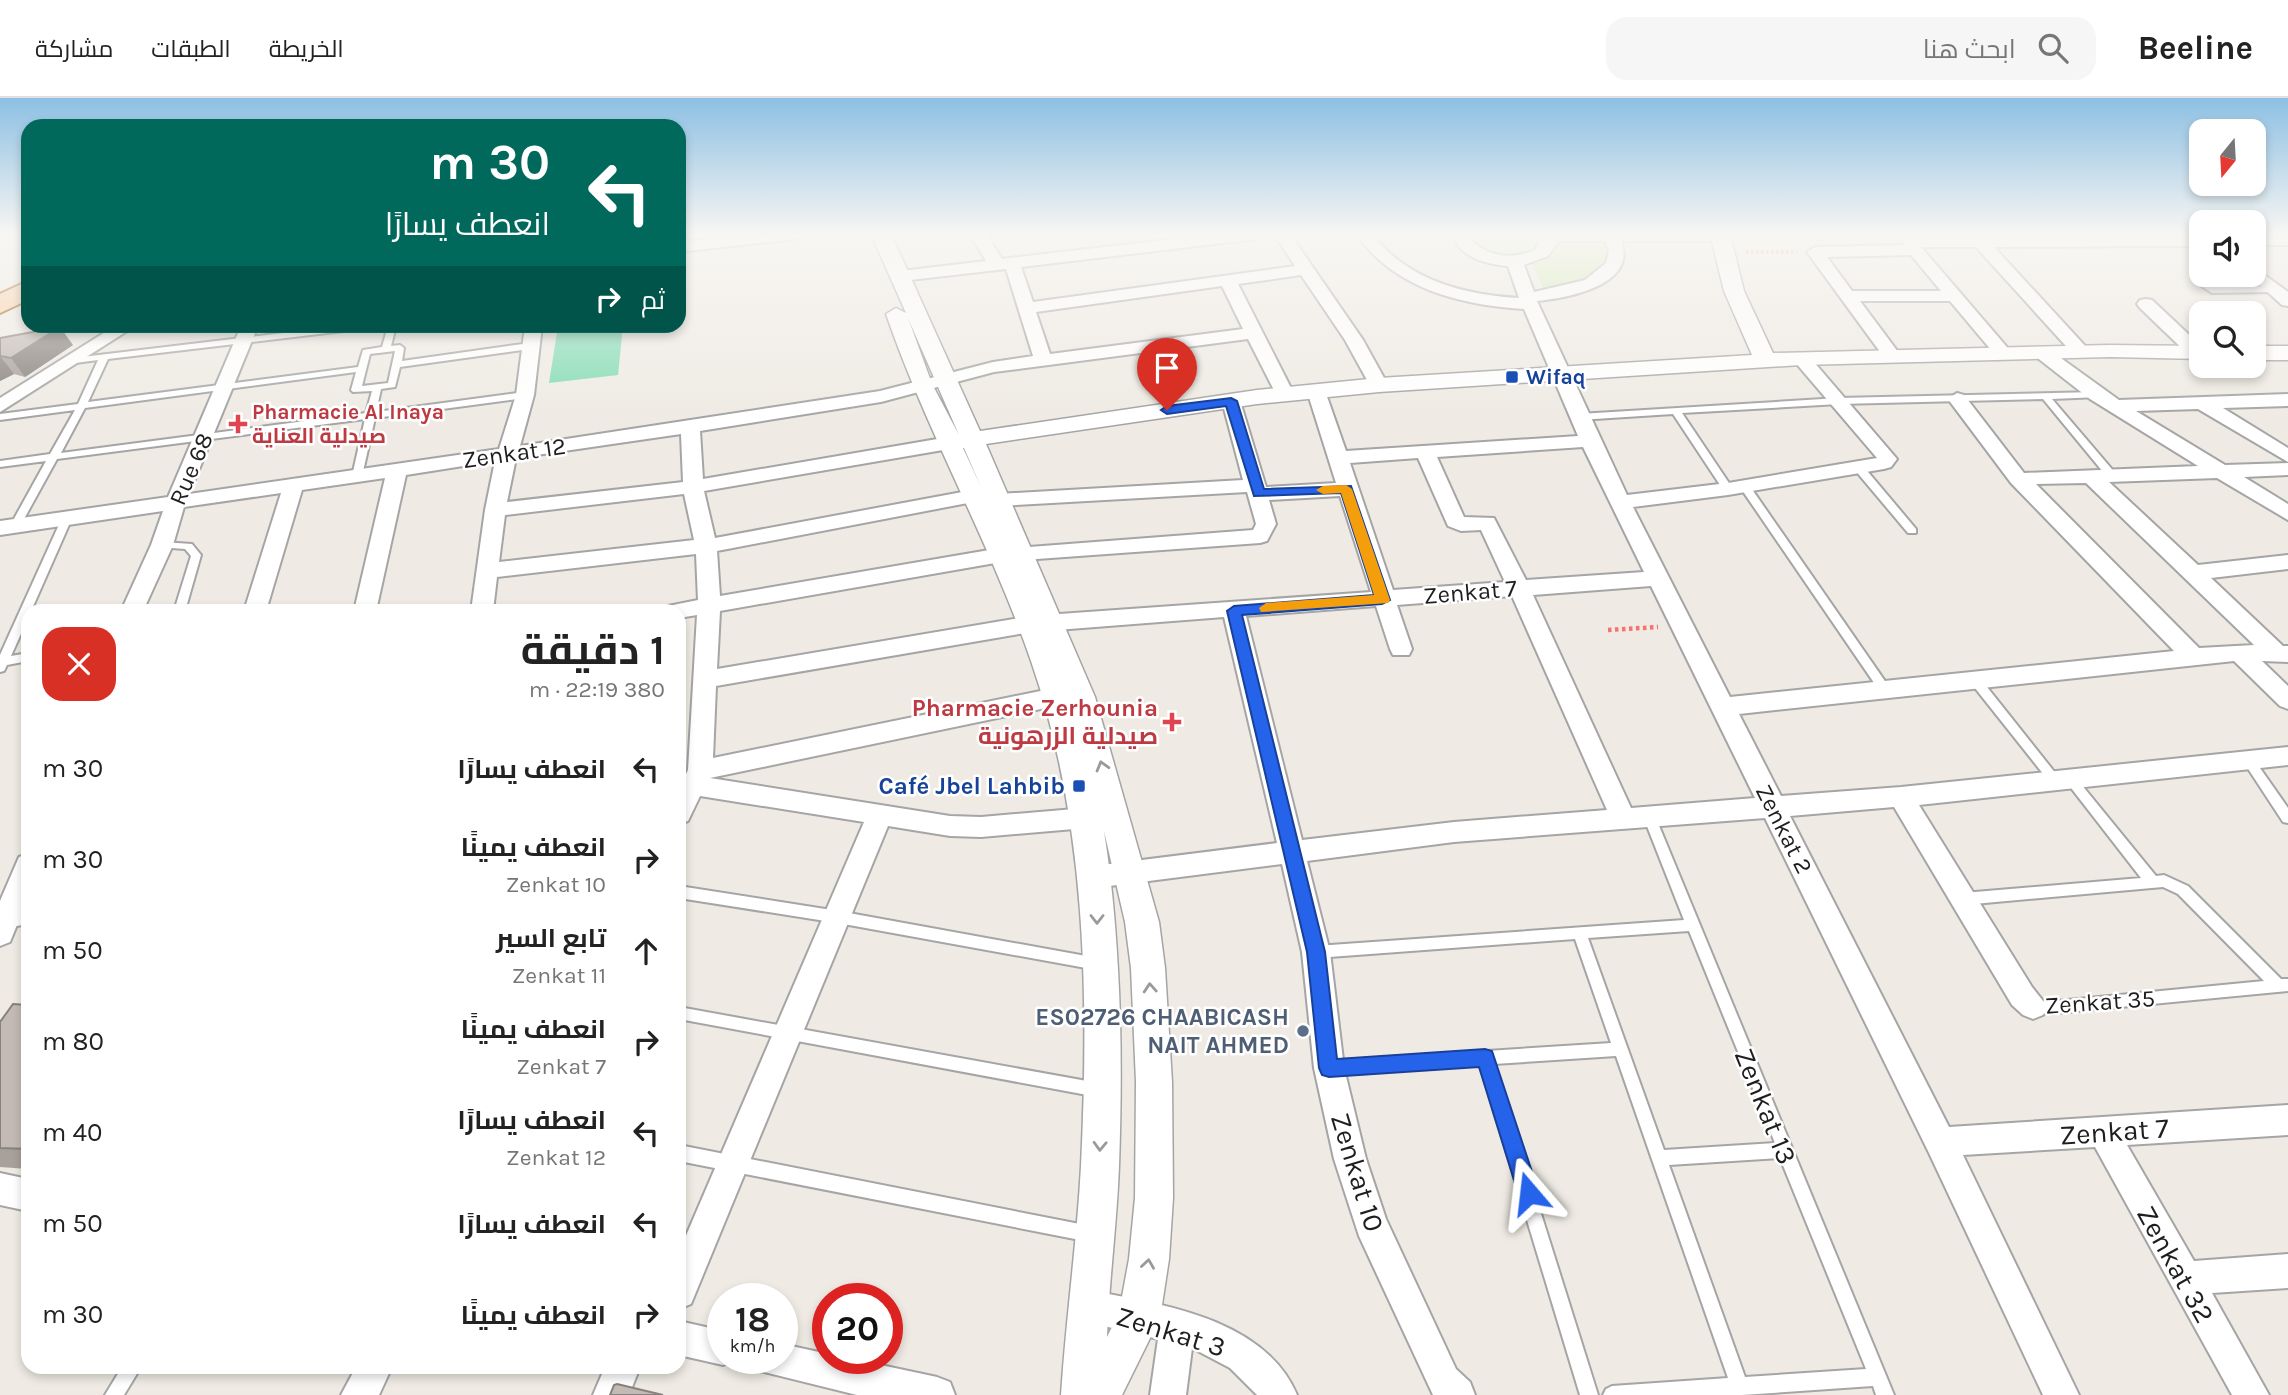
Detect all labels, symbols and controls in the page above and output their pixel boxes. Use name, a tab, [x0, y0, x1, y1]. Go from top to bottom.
search box	[1606, 17, 2096, 80]
icon: search	[2034, 29, 2072, 67]
text: Beeline	[2138, 29, 2253, 67]
text: ابحث هنا	[1923, 34, 2016, 65]
text: مشاركة	[35, 35, 113, 63]
text: الطبقات	[151, 35, 231, 63]
text: الخريطة	[269, 35, 344, 63]
north arrow	[2189, 119, 2266, 196]
map controls	[2189, 119, 2266, 378]
text: 30 m	[430, 134, 550, 191]
icon: left	[574, 147, 665, 238]
text: انعطف يسارًا	[385, 206, 550, 243]
button: sound	[2189, 210, 2266, 287]
icon: right	[589, 280, 627, 318]
text: ثم	[641, 285, 665, 316]
button: search	[2189, 301, 2266, 378]
pin	[1137, 338, 1197, 410]
icon: arrive	[1148, 349, 1186, 387]
place label: Wifaq	[1526, 365, 1586, 390]
marker: Wifaq	[1504, 369, 1520, 385]
place label: Pharmacie Al Inaya صيدلية العناية	[252, 400, 444, 448]
marker: Pharmacie Al Inaya صيدلية العناية	[230, 416, 246, 432]
street label: Rue 68	[163, 429, 219, 509]
street label: Zenkat 12	[460, 432, 568, 474]
street label: Zenkat 7	[1422, 574, 1518, 610]
text: 1 دقيقة	[521, 625, 665, 675]
button: close	[42, 627, 116, 701]
text: 380 m · 22:19	[529, 676, 665, 703]
place label: Pharmacie Zerhounia صيدلية الزرهونية	[912, 694, 1158, 750]
marker: Pharmacie Zerhounia صيدلية الزرهونية	[1164, 714, 1180, 730]
icon: left	[627, 750, 665, 788]
text: 30 m	[42, 753, 103, 784]
text: انعطف يسارًا	[458, 754, 606, 785]
one-way arrow	[1096, 760, 1111, 772]
place label: Café Jbel Lahbib	[878, 772, 1065, 800]
marker: Café Jbel Lahbib	[1071, 778, 1087, 794]
street label: Zenkat 2	[1750, 780, 1818, 878]
text: انعطف يمينًا	[461, 832, 606, 863]
icon: right	[627, 841, 665, 879]
text: 30 m	[42, 844, 103, 875]
text: Zenkat 10	[506, 871, 606, 898]
one-way arrow	[1089, 914, 1105, 925]
text: تابع السير	[496, 923, 606, 954]
icon: ahead	[627, 932, 665, 970]
text: 50 m	[42, 935, 103, 966]
text: Zenkat 11	[512, 962, 606, 989]
one-way arrow	[1143, 982, 1158, 993]
street label: Zenkat 35	[2044, 984, 2156, 1020]
place label: ES02726 CHAABICASH NAIT AHMED	[1035, 1003, 1289, 1059]
text: انعطف يمينًا	[461, 1014, 606, 1045]
icon: right	[627, 1023, 665, 1061]
marker: ES02726 CHAABICASH NAIT AHMED	[1295, 1023, 1311, 1039]
text: 80 m	[42, 1026, 104, 1057]
street label: Zenkat 13	[1727, 1043, 1804, 1169]
text: Zenkat 7	[516, 1053, 606, 1080]
text: انعطف يسارًا	[458, 1105, 606, 1136]
street label: Zenkat 10	[1324, 1109, 1391, 1235]
street label: Zenkat 7	[2058, 1111, 2170, 1152]
icon: left	[627, 1114, 665, 1152]
text: 40 m	[42, 1117, 102, 1148]
one-way arrow	[1093, 1141, 1108, 1152]
text: Zenkat 12	[506, 1144, 606, 1171]
position arrow	[1492, 1156, 1566, 1230]
street label: Zenkat 32	[2130, 1200, 2221, 1329]
icon: left	[627, 1205, 665, 1243]
text: 50 m	[42, 1208, 103, 1239]
text: انعطف يسارًا	[458, 1209, 606, 1240]
one-way arrow	[1140, 1258, 1155, 1270]
speed limit sign: 20	[812, 1283, 903, 1374]
icon: right	[627, 1296, 665, 1334]
text: 30 m	[42, 1299, 103, 1330]
text: 18	[735, 1299, 770, 1340]
street label: Zenkat 3	[1112, 1299, 1230, 1364]
text: انعطف يمينًا	[461, 1300, 606, 1331]
text: km/h	[730, 1335, 775, 1357]

